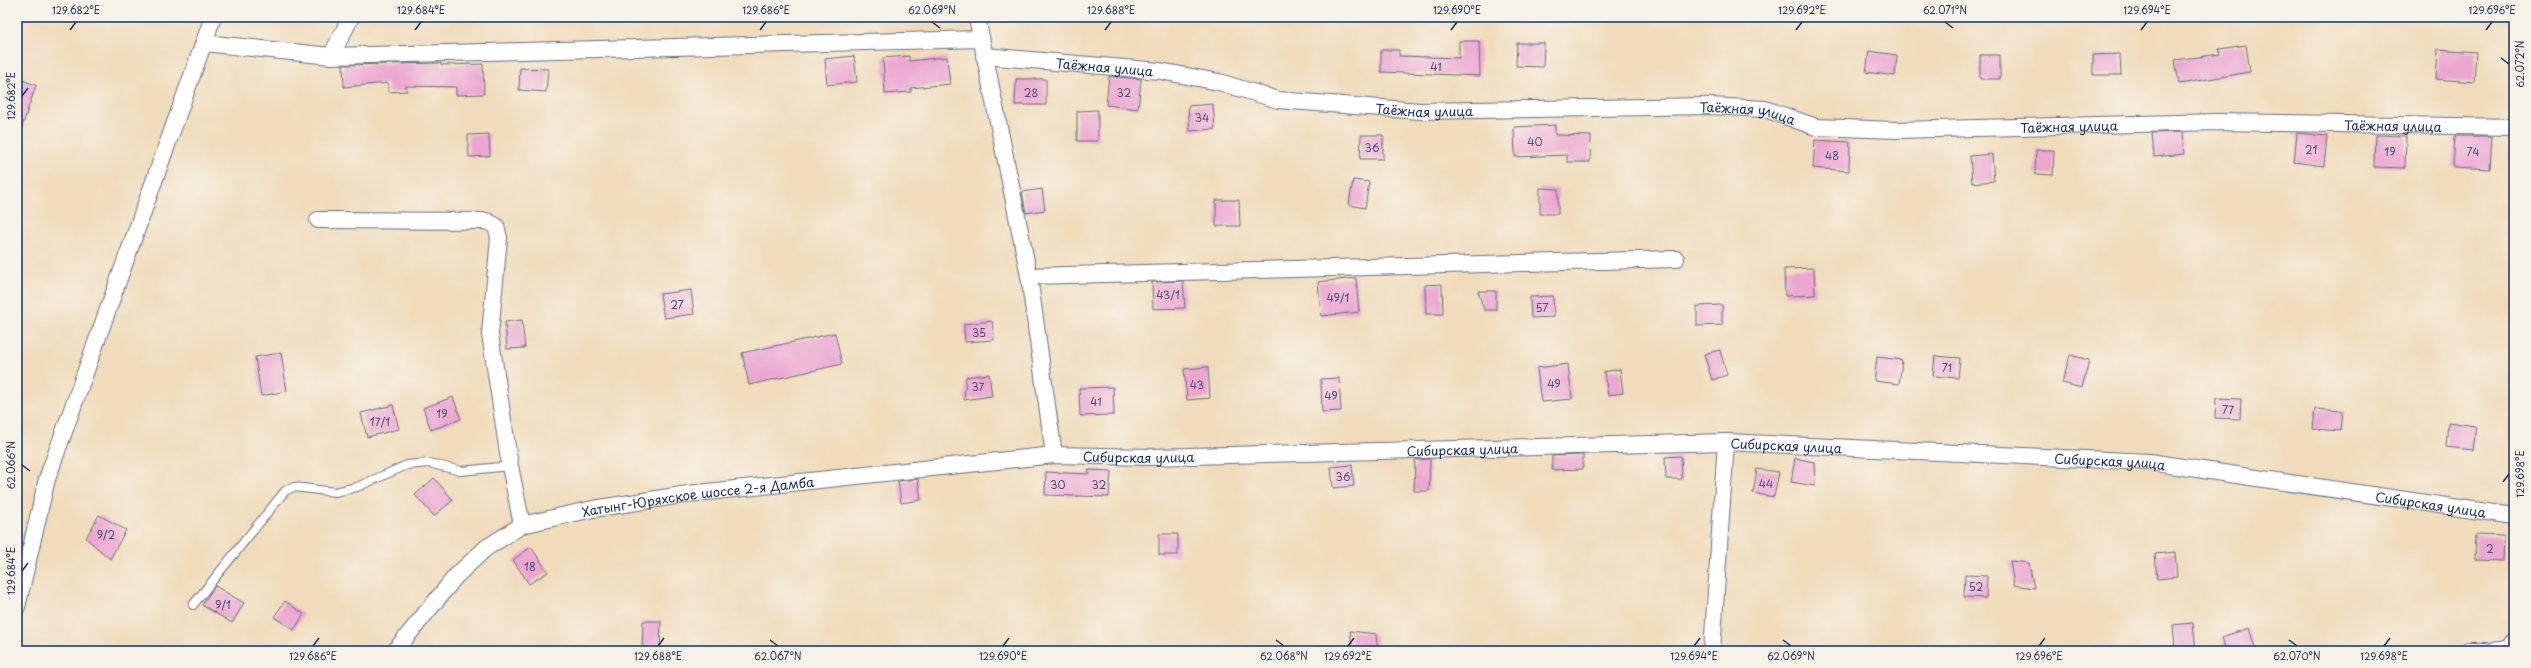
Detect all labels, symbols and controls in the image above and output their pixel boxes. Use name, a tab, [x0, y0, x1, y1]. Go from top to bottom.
text: 129.682°E	[52, 2, 100, 17]
text: 129.684°E	[397, 2, 445, 17]
text: 129.686°E	[742, 2, 790, 17]
text: 62.069°N	[908, 2, 956, 17]
text: 129.688°E	[1087, 2, 1135, 17]
text: 129.690°E	[1433, 2, 1481, 17]
text: 129.692°E	[1778, 2, 1826, 17]
text: 62.071°N	[1923, 2, 1967, 17]
text: 129.694°E	[2123, 2, 2171, 17]
text: 129.696°E	[2469, 2, 2516, 17]
text: 62.072°N	[2512, 40, 2527, 87]
street label: Таёжная улица	[1055, 53, 1155, 80]
house number: 41	[1430, 58, 1442, 75]
text: 129.682°E	[3, 72, 18, 120]
house number: 28	[1024, 84, 1038, 101]
house number: 32	[1117, 84, 1132, 101]
street label: Таёжная улица	[1699, 96, 1799, 129]
street label: Таёжная улица	[1375, 98, 1474, 121]
house number: 34	[1195, 109, 1209, 126]
street label: Таёжная улица	[2020, 115, 2119, 136]
street label: Таёжная улица	[2344, 115, 2443, 135]
house number: 40	[1527, 133, 1543, 150]
house number: 36	[1365, 139, 1380, 156]
house number: 21	[2305, 141, 2317, 158]
house number: 19	[2384, 143, 2396, 160]
house number: 74	[2466, 143, 2480, 160]
house number: 48	[1825, 147, 1839, 164]
house number: 43/1	[1156, 286, 1180, 303]
house number: 49/1	[1327, 289, 1350, 306]
house number: 27	[670, 296, 684, 313]
house number: 57	[1535, 299, 1549, 316]
house number: 35	[972, 324, 986, 341]
house number: 71	[1942, 359, 1952, 376]
house number: 49	[1547, 375, 1561, 392]
house number: 43	[1190, 376, 1204, 393]
house number: 37	[972, 378, 985, 395]
house number: 49	[1324, 387, 1338, 404]
house number: 41	[1090, 393, 1102, 410]
house number: 77	[2222, 401, 2234, 418]
house number: 19	[436, 405, 448, 422]
house number: 17/1	[370, 413, 390, 430]
street label: Сибирская улица	[1730, 433, 1843, 457]
street label: Сибирская улица	[1406, 438, 1519, 460]
text: 62.066°N	[3, 441, 18, 489]
street label: Сибирская улица	[1083, 446, 1195, 467]
street label: Сибирская улица	[2054, 448, 2168, 474]
text: 129.698°E	[2512, 450, 2527, 498]
house number: 36	[1336, 468, 1351, 485]
street label: Хатынг-Юряхское шоссе 2-я Дамба	[580, 471, 816, 521]
house number: 44	[1759, 475, 1773, 492]
house number: 30	[1050, 476, 1066, 493]
house number: 32	[1092, 476, 1107, 493]
street label: Сибирская улица	[2374, 486, 2488, 521]
house number: 9/2	[97, 526, 116, 543]
house number: 2	[2486, 540, 2494, 557]
text: 129.684°E	[3, 547, 18, 595]
house number: 18	[524, 558, 536, 575]
house number: 52	[1969, 578, 1983, 595]
house number: 9/1	[215, 596, 231, 613]
text: 129.686°E	[289, 648, 337, 663]
text: 129.688°E	[634, 648, 682, 663]
text: 62.067°N	[754, 648, 802, 663]
text: 129.690°E	[979, 648, 1027, 663]
text: 62.068°N	[1260, 648, 1308, 663]
text: 129.692°E	[1324, 648, 1372, 663]
text: 129.694°E	[1670, 648, 1718, 663]
text: 62.069°N	[1767, 648, 1815, 663]
text: 129.696°E	[2016, 648, 2063, 663]
text: 62.070°N	[2273, 648, 2321, 663]
text: 129.698°E	[2360, 648, 2408, 663]

